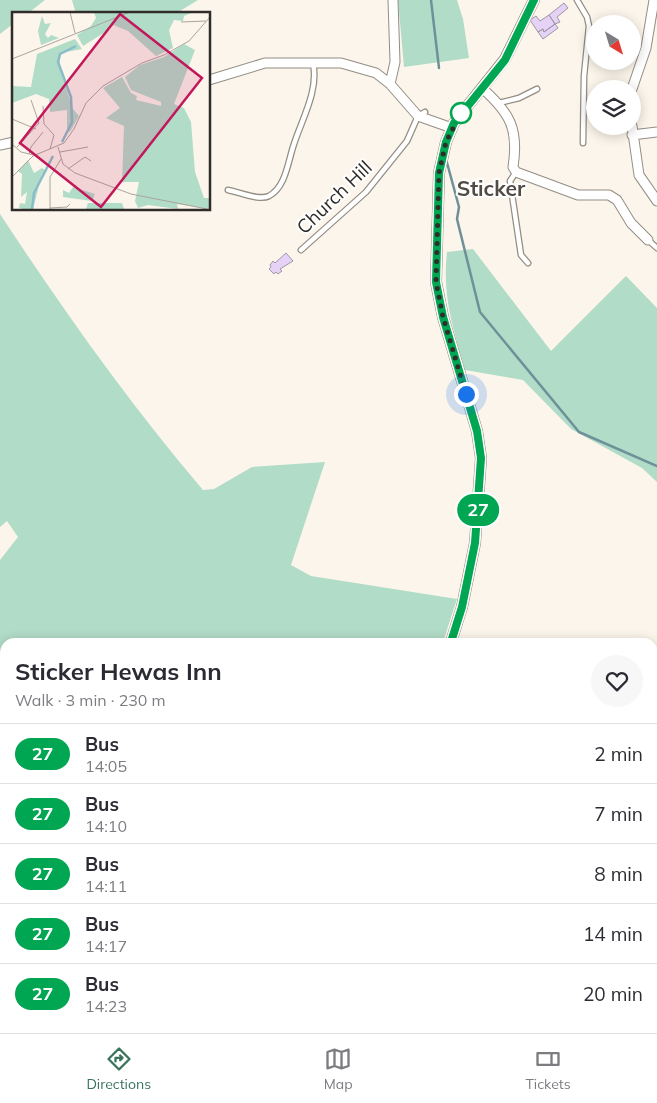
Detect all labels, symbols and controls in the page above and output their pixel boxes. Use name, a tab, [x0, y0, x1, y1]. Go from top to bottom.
inset map	[12, 12, 210, 210]
north arrow	[586, 15, 641, 70]
map controls	[586, 15, 641, 135]
button: layers	[586, 80, 641, 135]
unlabelled marker	[450, 102, 472, 124]
street label: Church Hill	[291, 155, 377, 239]
district label: Sticker	[457, 175, 526, 201]
your location	[454, 382, 479, 407]
line badge: 27	[456, 494, 500, 526]
text: 27	[467, 498, 489, 521]
button: heart	[591, 655, 643, 707]
text: Sticker Hewas Inn	[15, 656, 222, 686]
text: Walk · 3 min · 230 m	[15, 690, 166, 710]
text: Bus	[85, 732, 119, 756]
text: 27	[32, 742, 53, 765]
text: 2 min	[594, 742, 643, 766]
text: 14:05	[85, 756, 127, 776]
text: Bus	[85, 792, 119, 816]
text: 27	[32, 802, 53, 825]
text: 7 min	[594, 802, 643, 826]
text: 14:10	[85, 816, 127, 836]
text: Bus	[85, 852, 119, 876]
text: 27	[32, 862, 53, 885]
text: 8 min	[594, 862, 643, 886]
text: 14:11	[85, 876, 127, 896]
text: Bus	[85, 912, 119, 936]
text: 27	[32, 922, 53, 945]
text: 14 min	[583, 922, 643, 946]
text: 14:17	[85, 936, 127, 956]
text: Bus	[85, 972, 119, 996]
text: 27	[32, 982, 53, 1005]
text: 20 min	[583, 982, 643, 1006]
text: 14:23	[85, 996, 127, 1016]
tab: Directions	[86, 1045, 151, 1093]
tab: Map	[324, 1045, 353, 1093]
tab: Tickets	[525, 1045, 571, 1093]

